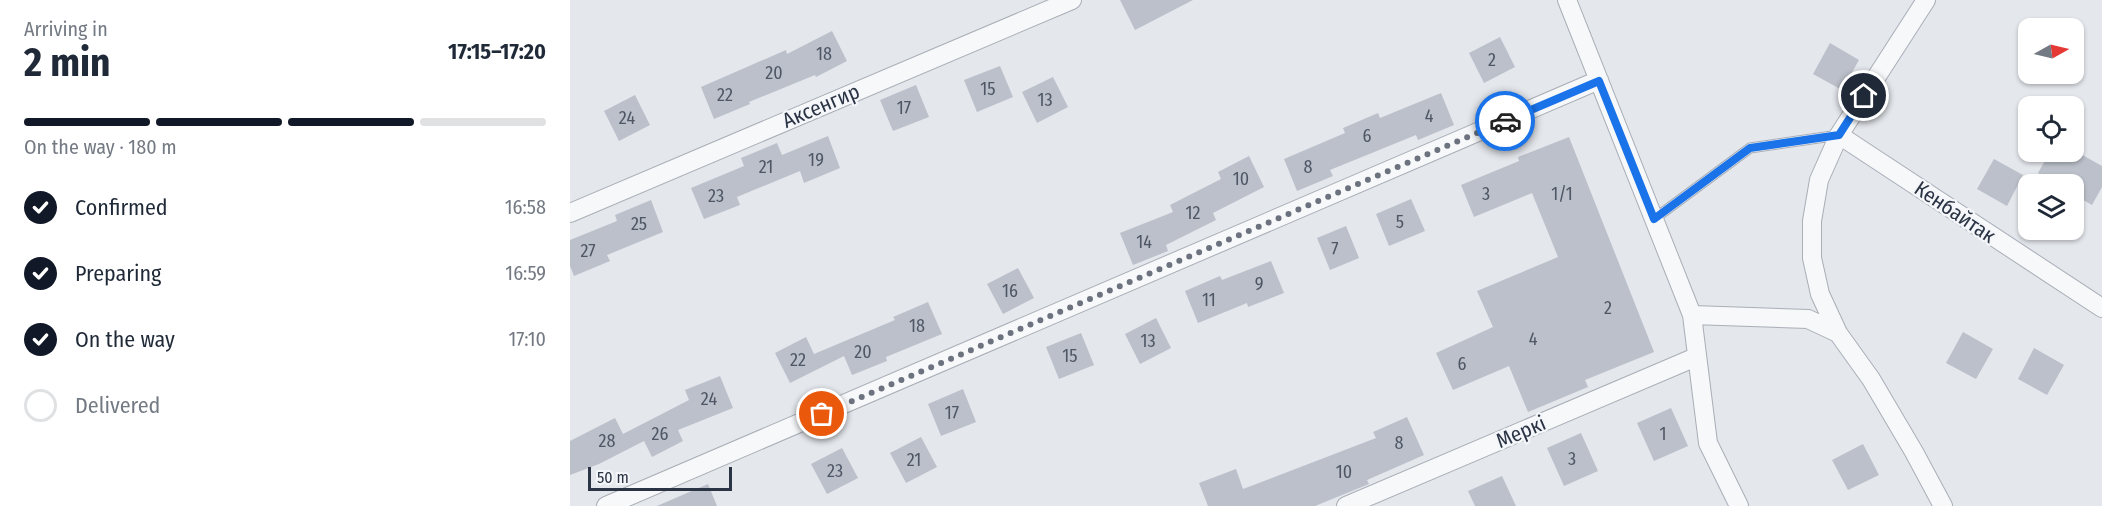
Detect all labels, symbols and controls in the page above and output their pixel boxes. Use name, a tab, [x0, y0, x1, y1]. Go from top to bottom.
text: Arriving in	[24, 17, 108, 41]
north arrow	[2018, 18, 2084, 84]
map controls	[2018, 18, 2084, 240]
text: 17:15–17:20	[448, 38, 546, 65]
text: 2 min	[24, 40, 110, 86]
house number: 18	[816, 43, 832, 65]
house number: 2	[1488, 49, 1496, 71]
house number: 20	[765, 62, 783, 84]
pin	[1838, 70, 1889, 121]
street label: Аксенгир	[778, 78, 864, 134]
house number: 15	[980, 78, 996, 100]
icon: home	[1847, 79, 1880, 112]
house number: 22	[717, 84, 733, 106]
house number: 13	[1037, 89, 1053, 111]
courier	[1475, 91, 1535, 151]
button: locate	[2018, 96, 2084, 162]
house number: 17	[897, 97, 911, 119]
house number: 4	[1425, 105, 1434, 127]
icon: car	[1489, 105, 1522, 138]
house number: 24	[619, 107, 635, 129]
house number: 6	[1363, 125, 1372, 147]
text: On the way · 180 m	[24, 135, 177, 159]
house number: 19	[808, 149, 824, 171]
house number: 21	[759, 156, 773, 178]
house number: 8	[1304, 156, 1313, 178]
house number: 10	[1233, 168, 1249, 190]
button: layers	[2018, 174, 2084, 240]
street label: Кенбайтак	[1909, 175, 2001, 249]
house number: 3	[1482, 183, 1490, 205]
house number: 1/1	[1551, 183, 1573, 205]
house number: 23	[708, 185, 724, 207]
icon: check	[24, 191, 57, 224]
text: Confirmed	[75, 194, 168, 221]
text: 16:58	[505, 195, 546, 219]
house number: 12	[1186, 202, 1201, 224]
house number: 5	[1396, 211, 1404, 233]
house number: 25	[631, 213, 647, 235]
house number: 14	[1136, 231, 1152, 253]
house number: 7	[1331, 238, 1339, 260]
house number: 27	[580, 240, 596, 262]
icon: check	[24, 257, 57, 290]
text: Preparing	[75, 260, 161, 287]
text: 16:59	[505, 261, 546, 285]
house number: 9	[1255, 273, 1263, 295]
house number: 16	[1002, 280, 1018, 302]
house number: 11	[1202, 289, 1216, 311]
house number: 2	[1604, 297, 1612, 319]
house number: 18	[909, 315, 925, 337]
icon: check	[24, 323, 57, 356]
text: On the way	[75, 326, 175, 353]
text: 17:10	[508, 327, 546, 351]
house number: 4	[1529, 328, 1538, 350]
house number: 13	[1140, 330, 1156, 352]
house number: 20	[854, 341, 872, 363]
house number: 15	[1062, 345, 1078, 367]
house number: 22	[790, 349, 806, 371]
house number: 6	[1458, 353, 1467, 375]
house number: 24	[701, 388, 717, 410]
pin	[796, 388, 847, 439]
text: Delivered	[75, 392, 160, 419]
icon: bag	[805, 397, 838, 430]
house number: 17	[945, 402, 959, 424]
street label: Меркі	[1492, 410, 1550, 454]
house number: 26	[652, 423, 669, 445]
house number: 1	[1659, 423, 1667, 445]
house number: 28	[599, 430, 615, 452]
house number: 8	[1395, 432, 1404, 454]
house number: 3	[1568, 448, 1576, 470]
house number: 21	[907, 449, 921, 471]
house number: 23	[827, 460, 843, 482]
house number: 10	[1336, 461, 1352, 483]
scale bar	[588, 464, 732, 492]
text: 50 m	[597, 468, 629, 487]

